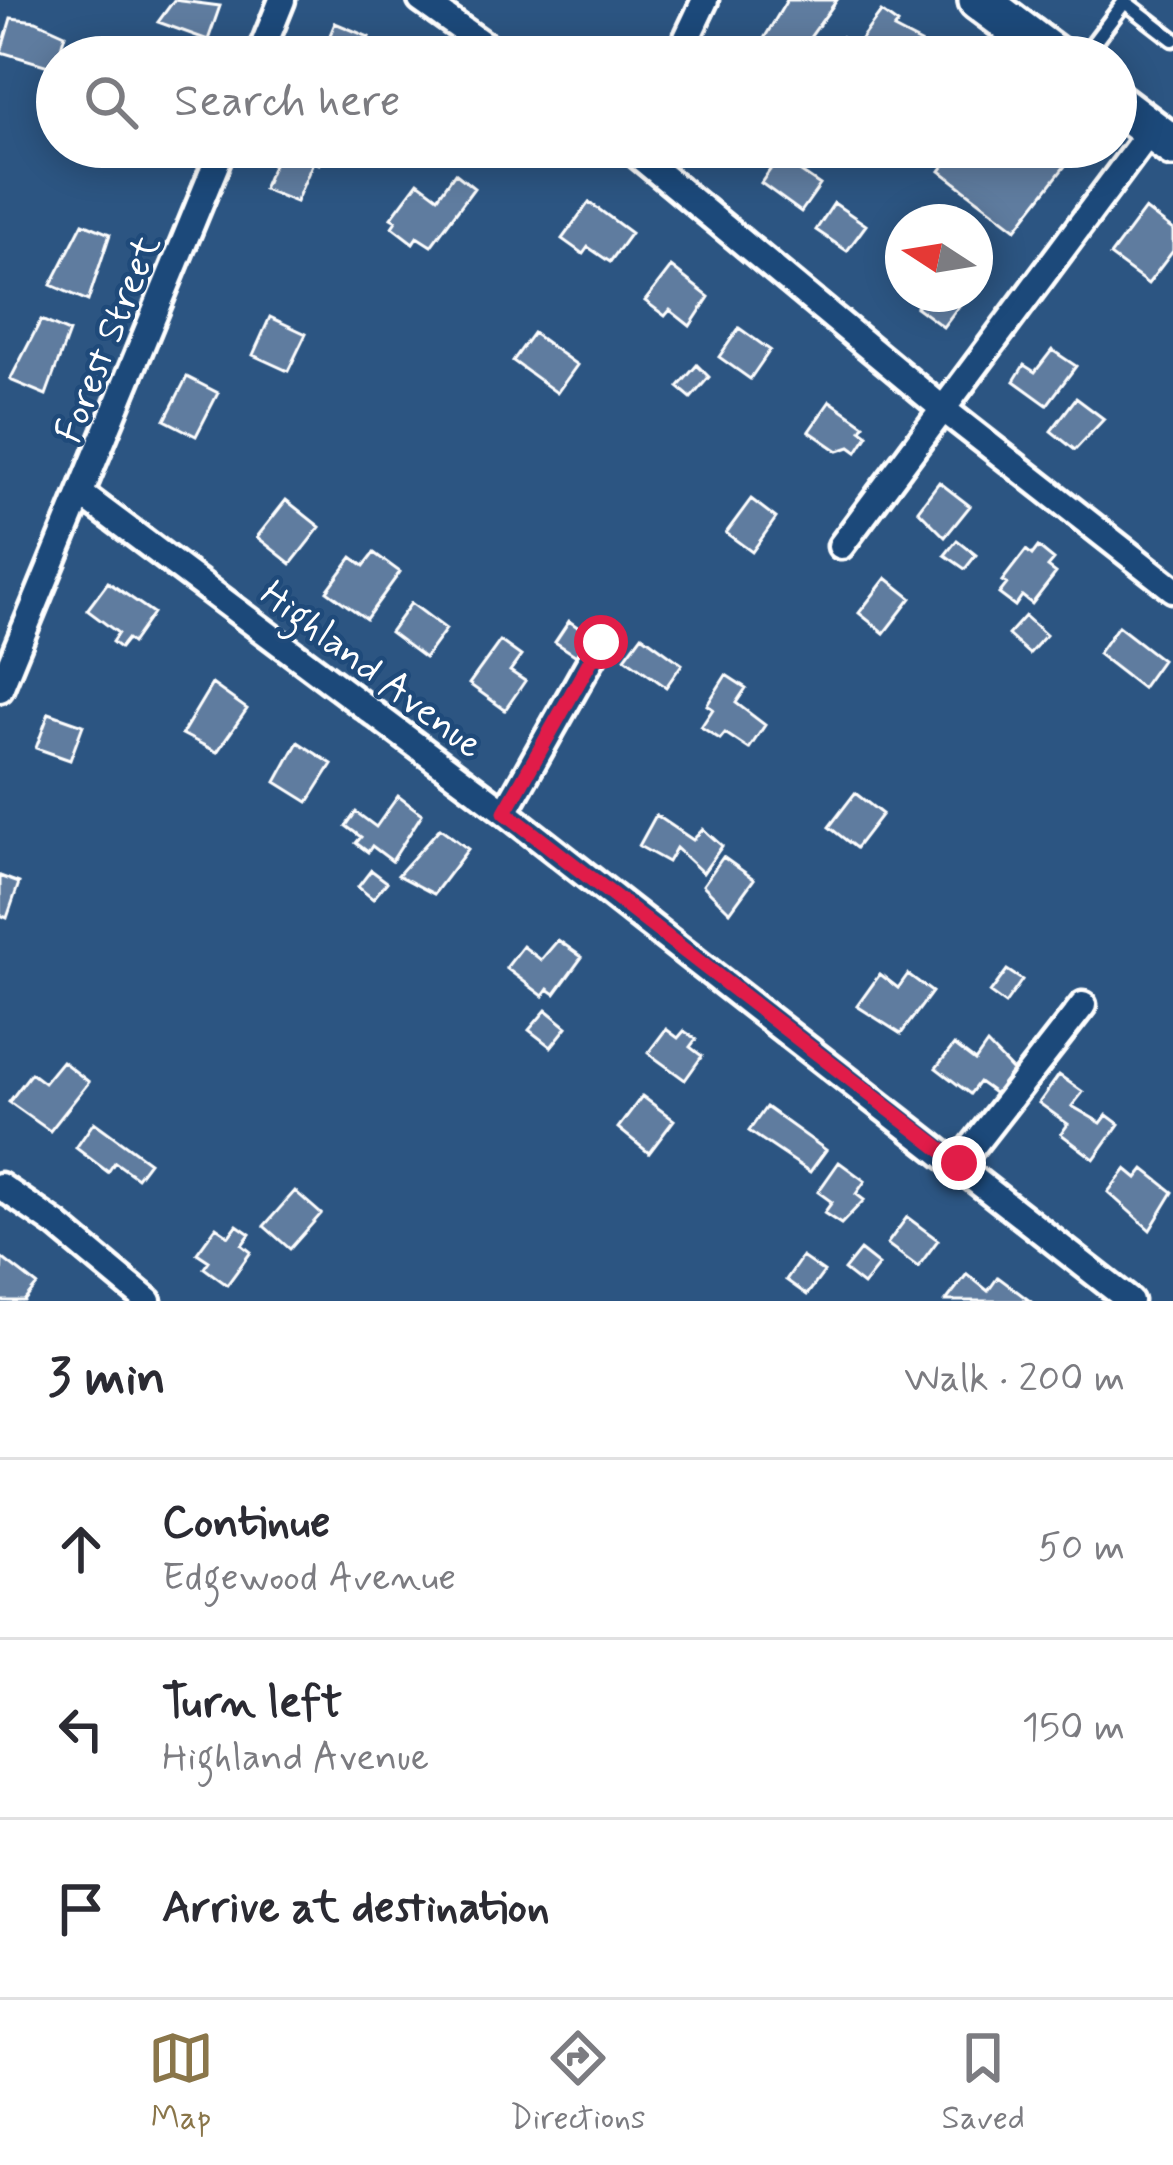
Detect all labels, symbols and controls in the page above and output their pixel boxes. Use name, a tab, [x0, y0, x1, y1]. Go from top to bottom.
search box	[36, 36, 1137, 168]
icon: search	[78, 69, 144, 135]
text: Search here	[174, 73, 401, 132]
north arrow	[885, 204, 993, 312]
street label: Forest Street	[44, 228, 174, 451]
street label: Highland Avenue	[247, 570, 493, 774]
route start	[574, 615, 628, 669]
route end	[932, 1136, 986, 1190]
text: 3 min	[48, 1346, 166, 1412]
text: Walk · 200 m	[904, 1354, 1125, 1405]
text: Continue	[162, 1494, 330, 1553]
icon: ahead	[48, 1516, 114, 1582]
text: 50 m	[1038, 1523, 1125, 1574]
text: Edgewood Avenue	[162, 1553, 456, 1604]
text: Turn left	[162, 1674, 342, 1733]
icon: left	[48, 1696, 114, 1762]
text: 150 m	[1022, 1703, 1125, 1754]
text: Highland Avenue	[162, 1733, 429, 1784]
icon: arrive	[48, 1876, 114, 1942]
text: Arrive at destination	[162, 1879, 550, 1938]
tab: Map	[148, 2025, 214, 2141]
tab: Directions	[510, 2025, 646, 2141]
tab: Saved	[942, 2025, 1025, 2141]

